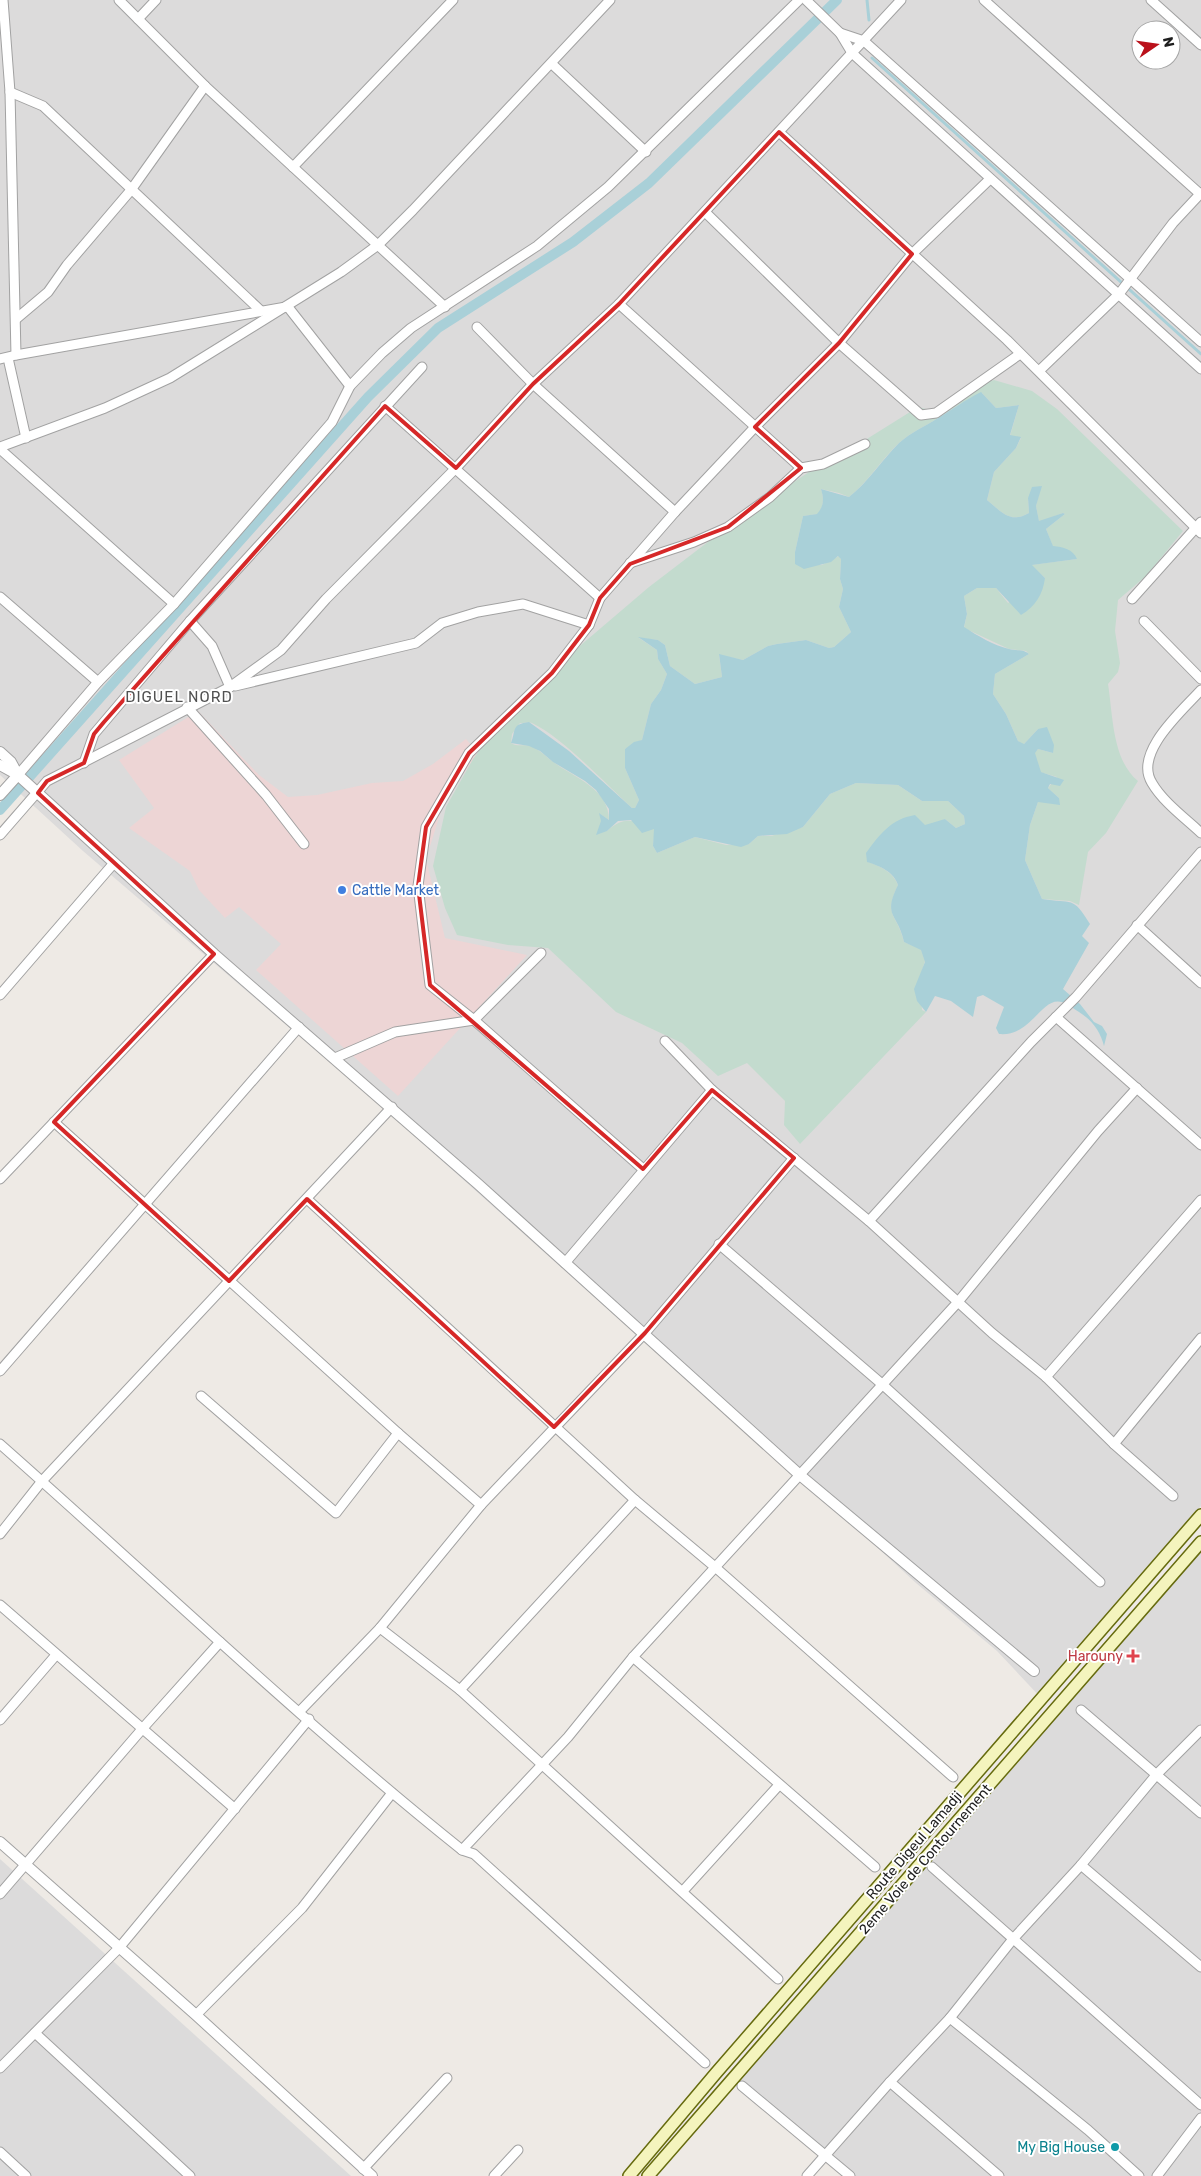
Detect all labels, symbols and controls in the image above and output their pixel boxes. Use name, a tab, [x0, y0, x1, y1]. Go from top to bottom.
north arrow	[1131, 20, 1181, 70]
text: N	[1159, 35, 1178, 49]
district label: DIGUEL NORD	[125, 688, 233, 706]
place label: Cattle Market	[352, 882, 439, 899]
marker: Cattle Market	[336, 884, 348, 896]
place label: Harouny	[1068, 1648, 1123, 1665]
marker: Harouny	[1127, 1650, 1139, 1662]
street label: 2eme Voie de Contournement	[855, 1780, 996, 1938]
street label: Route Digeul Lamadji	[863, 1788, 966, 1903]
place label: My Big House	[1017, 2139, 1105, 2156]
marker: My Big House	[1109, 2141, 1121, 2153]

